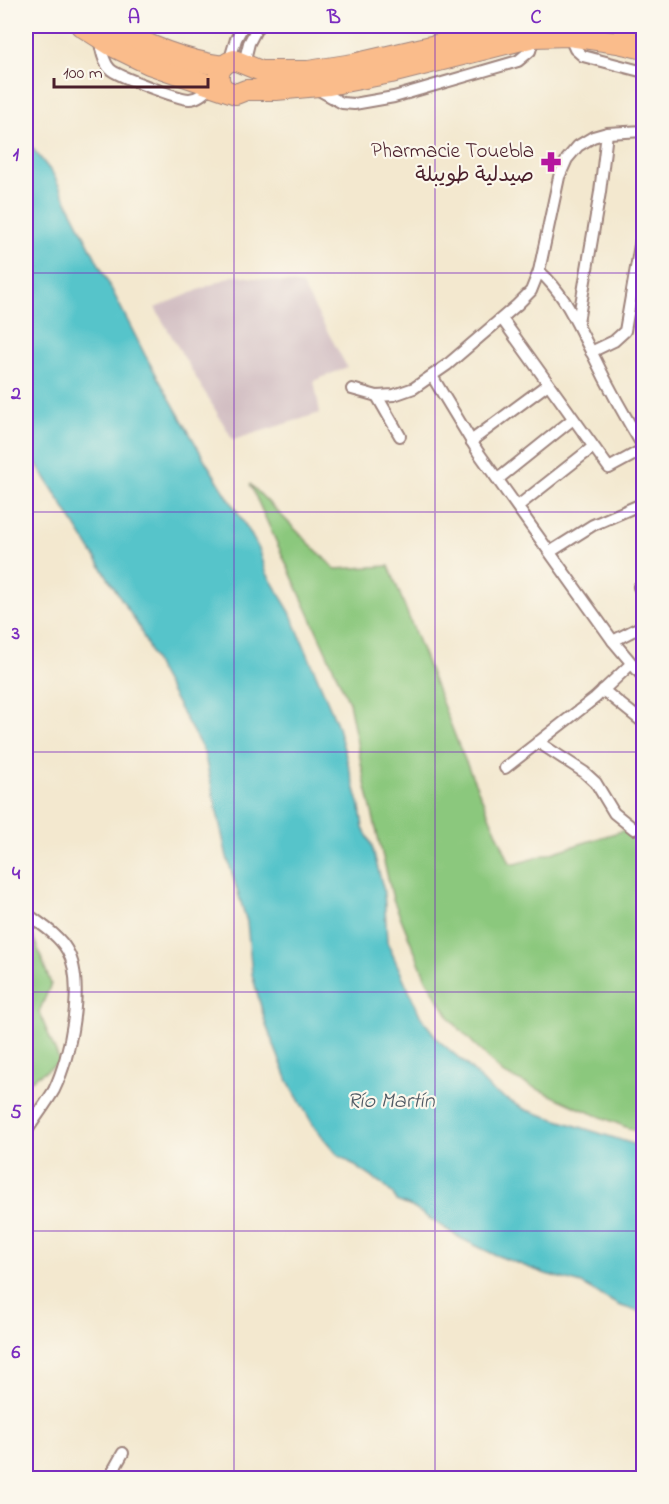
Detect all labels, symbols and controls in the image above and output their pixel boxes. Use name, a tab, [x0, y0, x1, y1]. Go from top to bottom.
text: A	[128, 4, 140, 33]
text: B	[326, 4, 341, 33]
text: C	[531, 4, 542, 33]
scale bar	[54, 51, 208, 89]
text: 100 m	[63, 61, 103, 87]
place label: Pharmacie Touebla صيدلية طويبلة	[371, 137, 534, 191]
text: 1	[13, 141, 20, 170]
pharmacy icon: Pharmacie Touebla صيدلية طويبلة	[539, 150, 563, 174]
text: 2	[10, 380, 21, 409]
text: 3	[11, 620, 20, 649]
text: 4	[12, 860, 21, 889]
water label: Río Martín	[347, 1086, 436, 1118]
text: 5	[10, 1099, 22, 1128]
text: 6	[12, 1339, 21, 1368]

